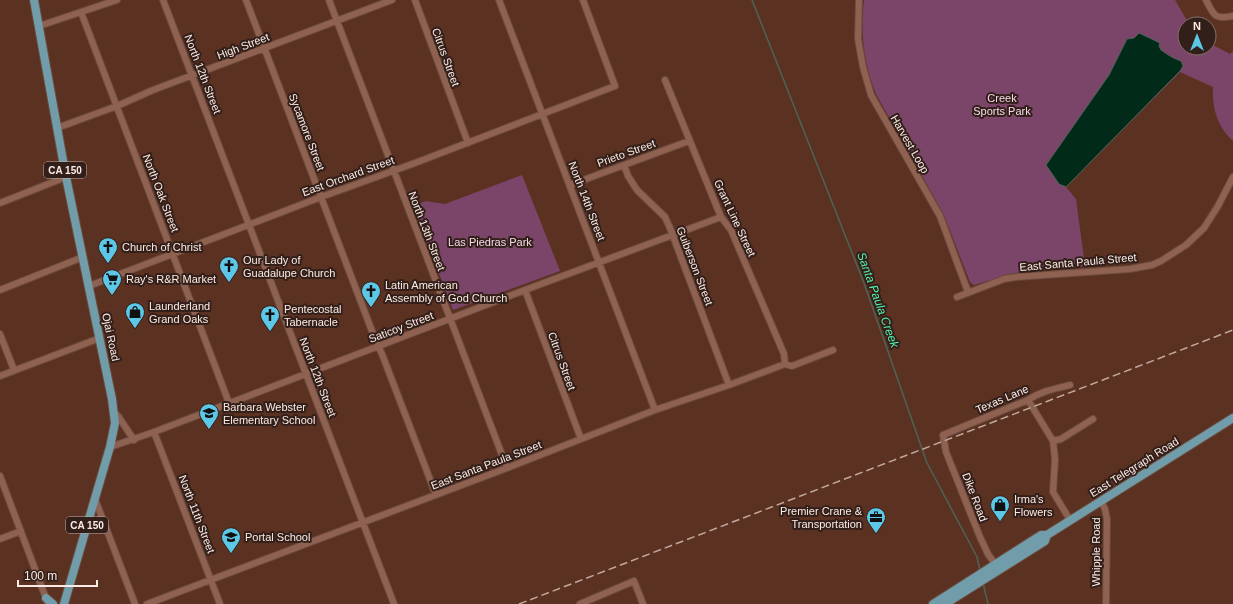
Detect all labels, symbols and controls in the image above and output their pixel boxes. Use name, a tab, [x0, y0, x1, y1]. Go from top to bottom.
north arrow	[1177, 16, 1217, 56]
text: N	[1193, 20, 1201, 32]
street label: Citrus Street	[430, 26, 462, 88]
street label: High Street	[215, 31, 271, 61]
street label: North 12th Street	[182, 33, 224, 115]
street label: Sycamore Street	[287, 92, 327, 172]
park label: Creek Sports Park	[973, 92, 1031, 117]
street label: Harvest Loop	[888, 113, 932, 175]
street label: Prieto Street	[595, 137, 657, 169]
street label: North Oak Street	[141, 152, 181, 234]
street label: East Orchard Street	[300, 154, 396, 198]
street label: North 14th Street	[566, 160, 608, 242]
road number: CA 150	[44, 162, 86, 178]
street label: Grant Line Street	[712, 177, 758, 259]
street label: North 13th Street	[406, 190, 448, 272]
street label: Guiberson Street	[674, 225, 716, 307]
church icon: Church of Christ	[97, 236, 119, 264]
park label: Las Piedras Park	[448, 236, 532, 248]
place label: Church of Christ	[122, 241, 201, 253]
water label: Santa Paula Creek	[854, 250, 902, 351]
street label: East Santa Paula Street	[1019, 251, 1137, 273]
place label: Our Lady of Guadalupe Church	[243, 254, 335, 279]
church icon: Our Lady of Guadalupe Church	[218, 255, 240, 283]
supermarket icon: Ray's R&R Market	[101, 268, 123, 296]
place label: Ray's R&R Market	[126, 273, 216, 285]
place label: Latin American Assembly of God Church	[385, 279, 507, 304]
church icon: Latin American Assembly of God Church	[360, 280, 382, 308]
place label: Launderland Grand Oaks	[149, 300, 210, 325]
shop icon: Launderland Grand Oaks	[124, 301, 146, 329]
place label: Pentecostal Tabernacle	[284, 303, 341, 328]
church icon: Pentecostal Tabernacle	[259, 304, 281, 332]
street label: Saticoy Street	[367, 309, 435, 345]
street label: Ojai Road	[100, 312, 122, 362]
street label: Citrus Street	[546, 330, 578, 392]
street label: North 12th Street	[297, 336, 339, 418]
street label: Texas Lane	[974, 382, 1030, 416]
place label: Barbara Webster Elementary School	[223, 401, 315, 426]
school or university icon: Barbara Webster Elementary School	[198, 402, 220, 430]
street label: East Telegraph Road	[1087, 435, 1181, 499]
street label: East Santa Paula Street	[429, 438, 543, 492]
street label: Dike Road	[960, 471, 990, 523]
street label: North 11th Street	[177, 473, 217, 555]
place label: Irma's Flowers	[1014, 493, 1053, 518]
shop icon: Irma's Flowers	[989, 494, 1011, 522]
place label: Premier Crane & Transportation	[780, 505, 863, 530]
office icon: Premier Crane & Transportation	[865, 506, 887, 534]
road number: CA 150	[66, 517, 108, 533]
street label: Whipple Road	[1090, 517, 1102, 587]
school or university icon: Portal School	[220, 526, 242, 554]
place label: Portal School	[245, 531, 310, 543]
scale bar	[18, 562, 97, 588]
text: 100 m	[24, 569, 57, 583]

